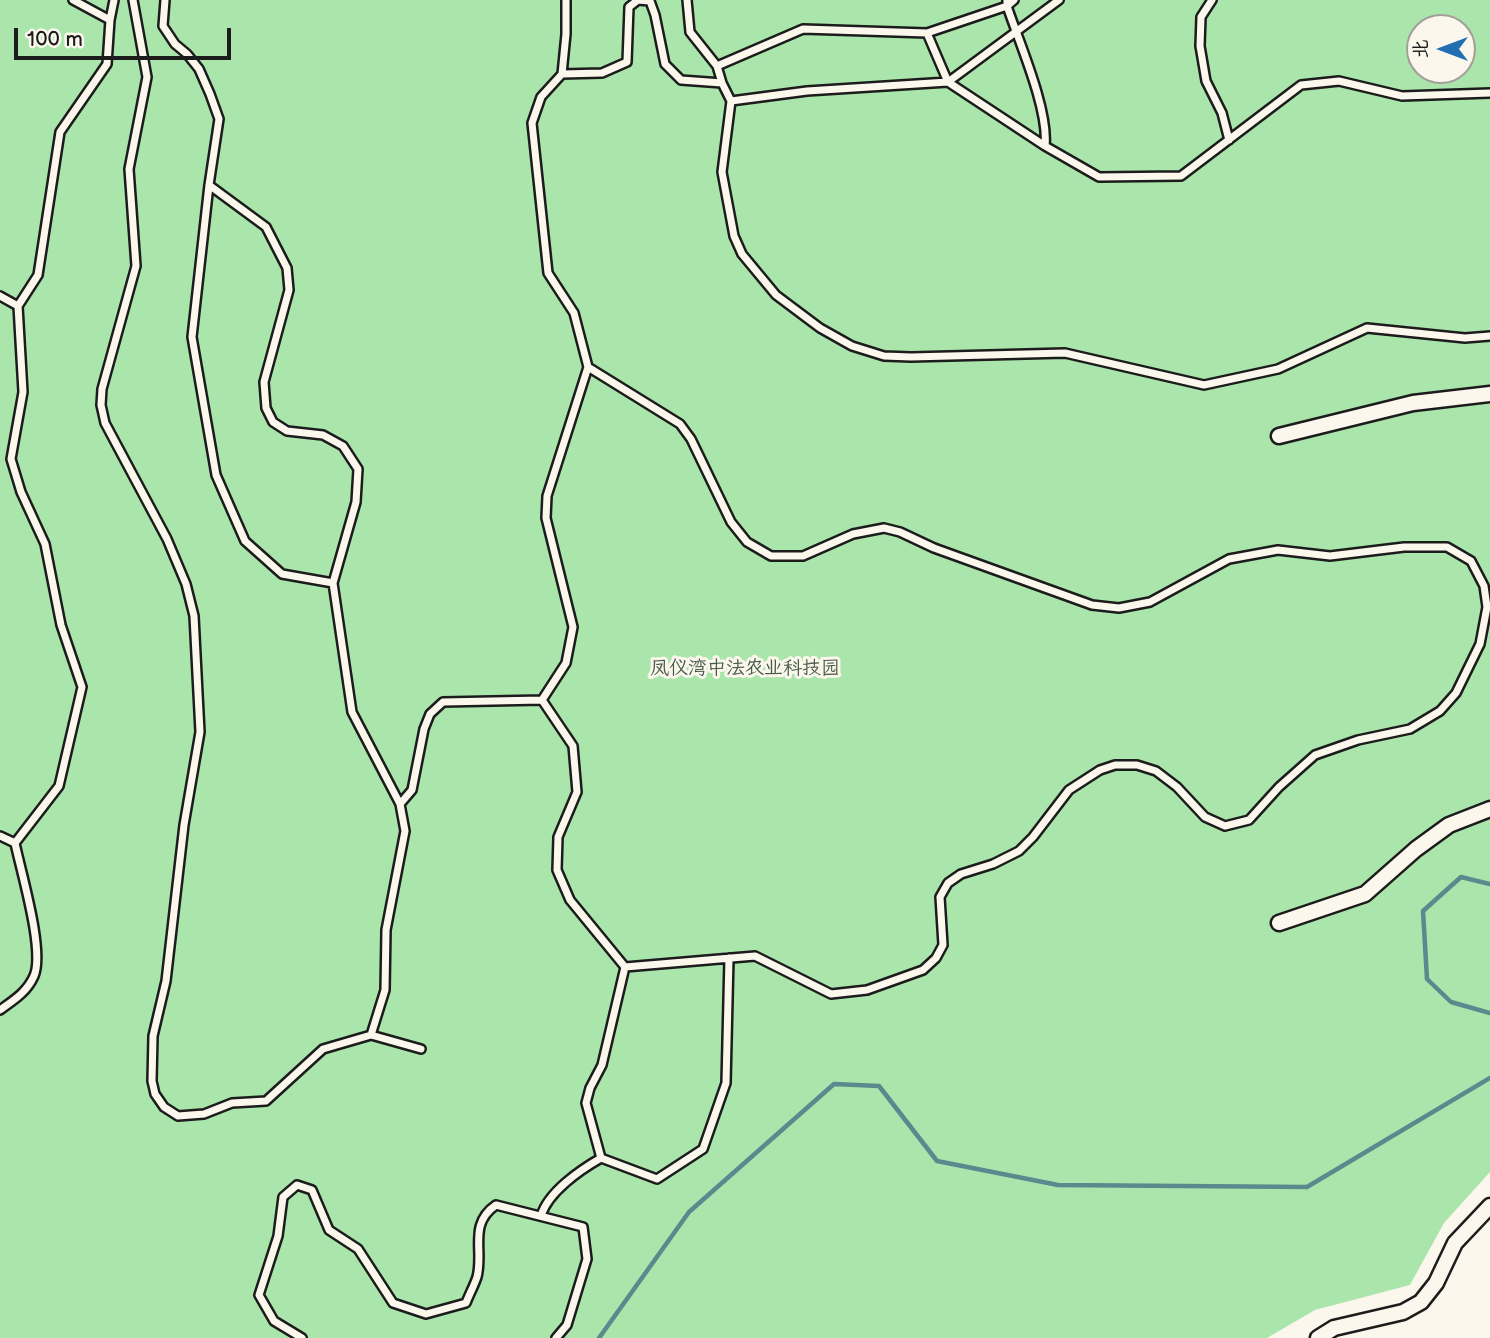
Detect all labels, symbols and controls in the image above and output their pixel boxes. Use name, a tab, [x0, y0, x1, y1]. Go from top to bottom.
scale bar	[18, 14, 234, 58]
north arrow	[1406, 14, 1476, 84]
text: 100 m	[27, 27, 83, 52]
text: 北	[1410, 40, 1433, 59]
park label: 凤仪湾中法农业科技园	[650, 658, 840, 680]

